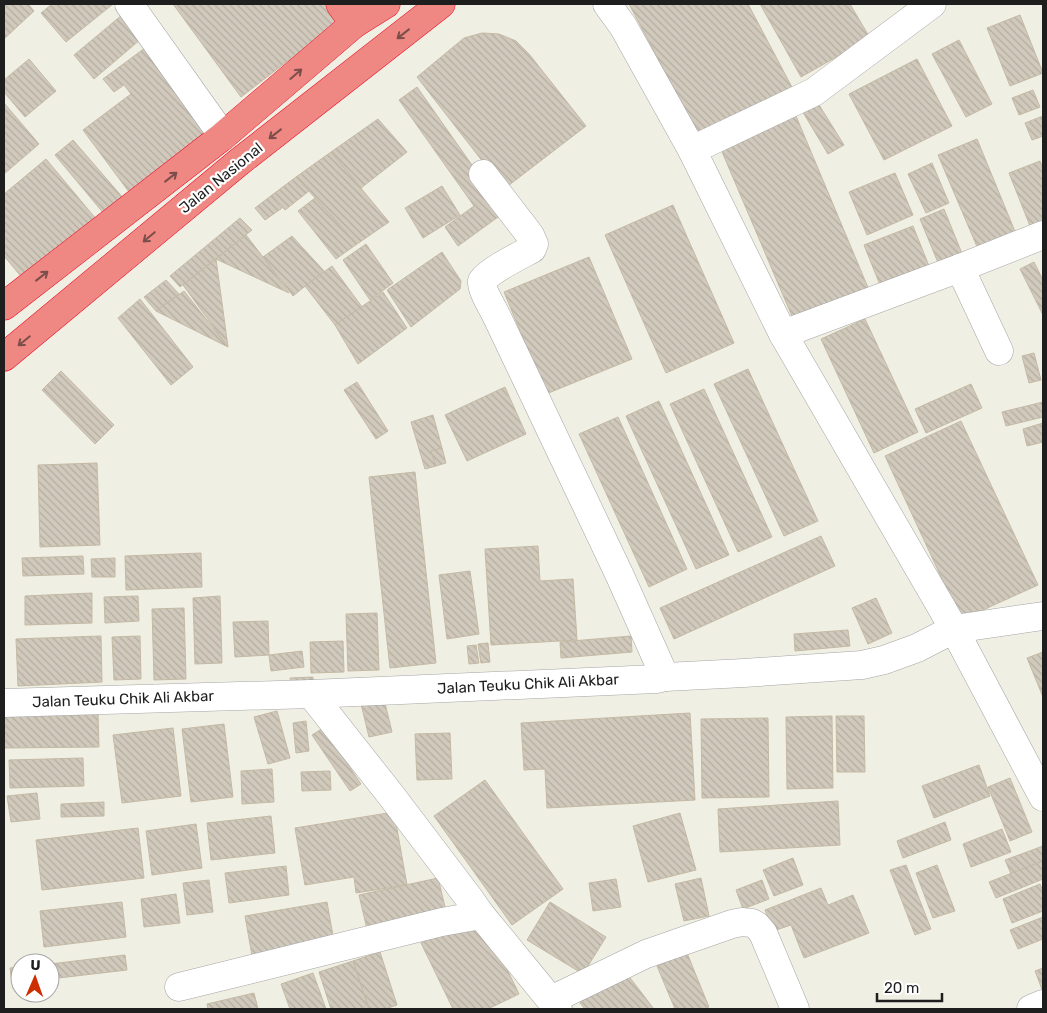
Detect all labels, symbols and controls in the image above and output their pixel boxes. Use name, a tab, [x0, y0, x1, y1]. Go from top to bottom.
one-way arrow	[397, 28, 410, 39]
one-way arrow	[290, 68, 303, 79]
one-way arrow	[268, 129, 282, 139]
street label: Jalan Nasional	[176, 139, 266, 217]
one-way arrow	[164, 171, 177, 182]
one-way arrow	[143, 231, 156, 243]
one-way arrow	[35, 271, 48, 282]
one-way arrow	[18, 335, 31, 346]
street label: Jalan Teuku Chik Ali Akbar	[437, 670, 620, 698]
street label: Jalan Teuku Chik Ali Akbar	[32, 687, 215, 711]
north arrow	[10, 953, 60, 1003]
text: U	[30, 957, 41, 974]
scale bar	[877, 970, 942, 1002]
text: 20 m	[884, 979, 919, 997]

